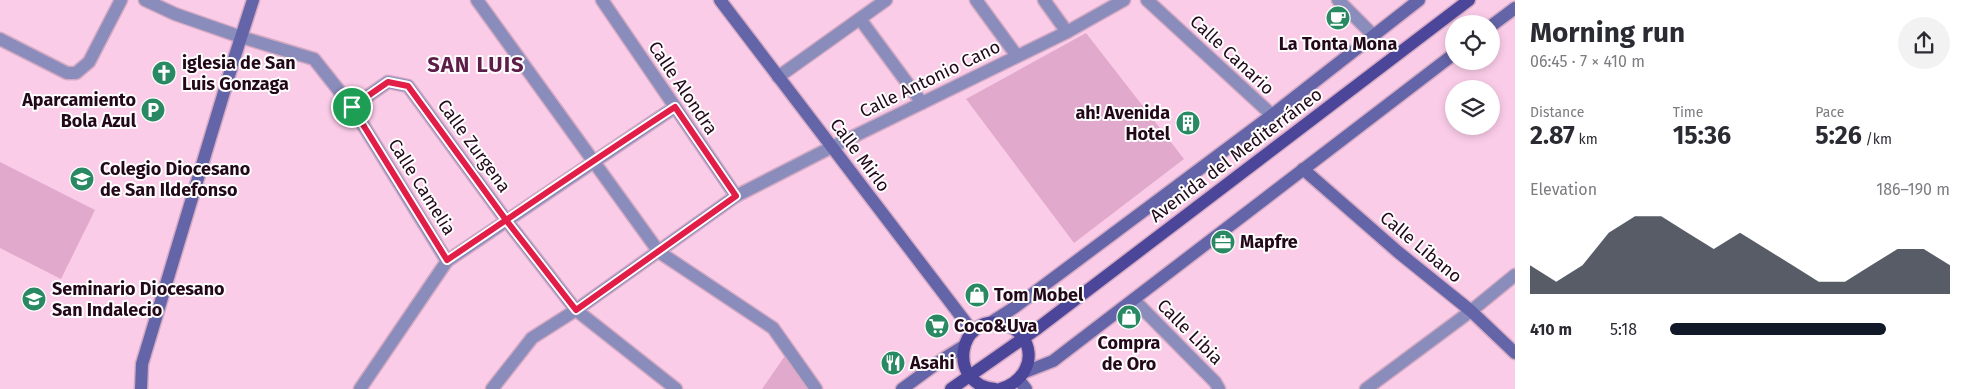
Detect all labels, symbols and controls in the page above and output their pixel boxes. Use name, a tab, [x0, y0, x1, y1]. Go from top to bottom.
cafe icon: La Tonta Mona	[1325, 5, 1351, 31]
street label: Calle Canario	[1185, 10, 1279, 100]
map controls	[1445, 15, 1500, 135]
button: locate	[1445, 15, 1500, 70]
text: Morning run	[1530, 16, 1685, 49]
button: share	[1898, 17, 1950, 69]
place label: La Tonta Mona	[1279, 33, 1397, 55]
street label: Calle Antonio Cano	[856, 35, 1004, 123]
street label: Calle Alondra	[644, 37, 722, 139]
district label: SAN LUIS	[427, 51, 525, 78]
place label: iglesia de San Luis Gonzaga	[182, 52, 296, 95]
text: 06:45 · 7 × 410 m	[1530, 52, 1645, 71]
church icon: iglesia de San Luis Gonzaga	[151, 60, 177, 86]
button: layers	[1445, 80, 1500, 135]
street label: Avenida del Mediterráneo	[1145, 83, 1327, 227]
pin	[331, 86, 373, 128]
place label: Aparcamiento Bola Azul	[21, 89, 137, 132]
icon: arrive	[338, 93, 366, 121]
street label: Calle Zurgena	[433, 95, 515, 197]
parking icon: Aparcamiento Bola Azul	[140, 97, 166, 123]
place label: ah! Avenida Hotel	[1075, 102, 1171, 145]
text: Distance	[1530, 104, 1584, 121]
text: Time	[1673, 104, 1703, 121]
text: Pace	[1815, 104, 1844, 121]
building icon: ah! Avenida Hotel	[1175, 110, 1201, 136]
street label: Calle Mirlo	[825, 114, 895, 196]
text: 2.87	[1530, 121, 1575, 151]
text: 15:36	[1673, 121, 1731, 151]
text: 5:26	[1815, 121, 1862, 151]
text: km	[1575, 131, 1598, 148]
text: /km	[1862, 131, 1892, 148]
street label: Calle Camelia	[384, 135, 460, 239]
place label: Colegio Diocesano de San Ildefonso	[100, 158, 250, 201]
school or university icon: Colegio Diocesano de San Ildefonso	[69, 166, 95, 192]
text: Elevation	[1530, 180, 1597, 199]
text: 186–190 m	[1876, 180, 1950, 199]
street label: Calle Líbano	[1376, 206, 1466, 288]
office icon: Mapfre	[1210, 229, 1236, 255]
place label: Mapfre	[1240, 231, 1298, 253]
place label: Seminario Diocesano San Indalecio	[52, 278, 225, 321]
shop icon: Tom Mobel	[964, 282, 990, 308]
place label: Tom Mobel	[994, 284, 1084, 306]
school or university icon: Seminario Diocesano San Indalecio	[21, 286, 47, 312]
street label: Calle Libia	[1152, 294, 1228, 370]
shop icon: Compra de Oro	[1116, 304, 1142, 330]
supermarket icon: Coco&Uva	[924, 313, 950, 339]
place label: Coco&Uva	[954, 315, 1038, 337]
text: 410 m	[1530, 320, 1572, 339]
text: 5:18	[1610, 320, 1637, 339]
place label: Compra de Oro	[1098, 332, 1161, 375]
restaurant icon: Asahi	[880, 350, 906, 376]
place label: Asahi	[909, 352, 954, 374]

